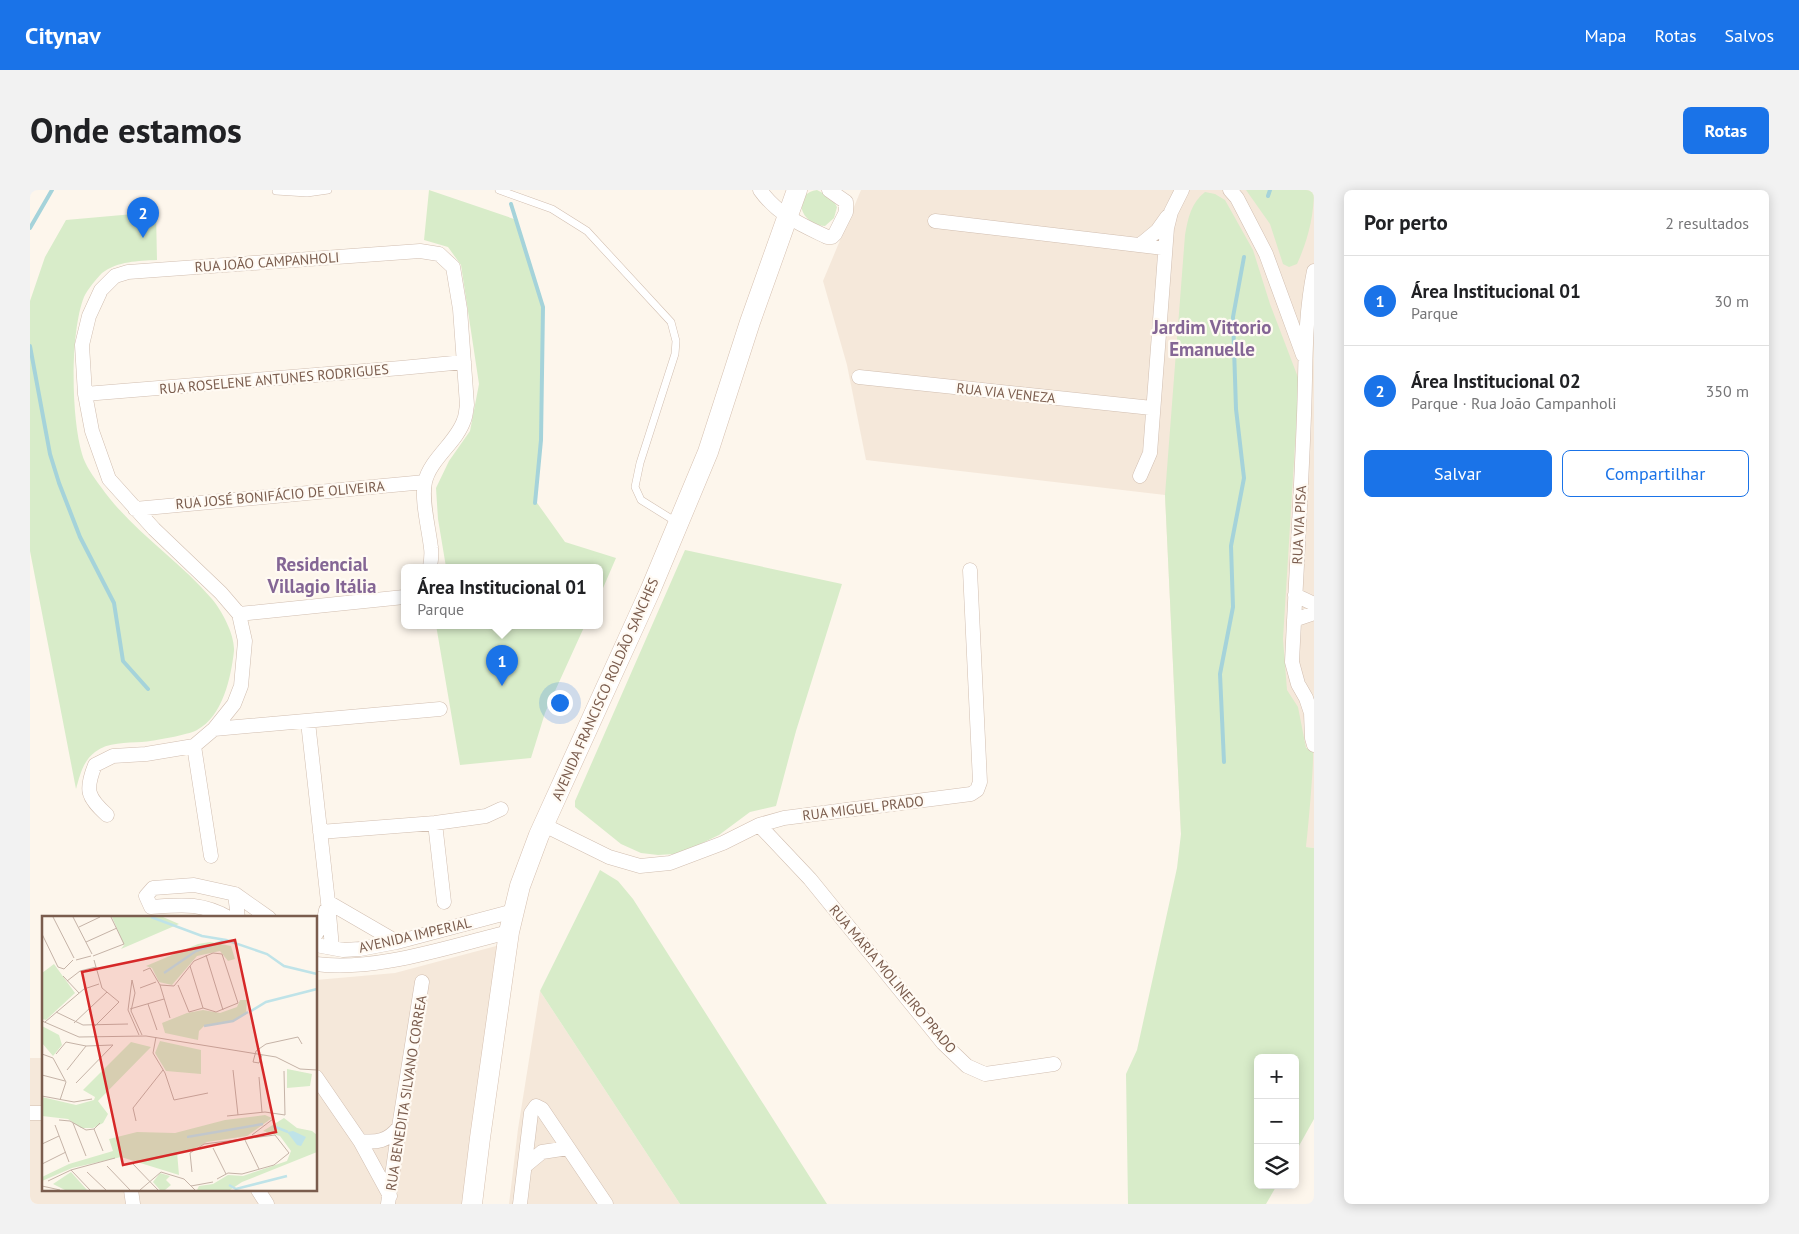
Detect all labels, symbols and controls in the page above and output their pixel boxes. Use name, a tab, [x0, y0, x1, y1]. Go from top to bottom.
text: Citynav	[25, 20, 101, 51]
text: Mapa	[1585, 24, 1626, 47]
text: Rotas	[1654, 24, 1697, 47]
text: Salvos	[1725, 24, 1774, 47]
text: Onde estamos	[30, 107, 242, 153]
button: Rotas	[1683, 107, 1769, 154]
pin: 2	[127, 197, 159, 238]
text: Por perto	[1364, 209, 1448, 236]
text: 2 resultados	[1665, 213, 1749, 233]
street label: RUA JOÃO CAMPANHOLI	[194, 248, 340, 276]
text: Área Institucional 01	[1411, 279, 1581, 303]
text: 1	[1375, 291, 1385, 311]
text: 30 m	[1714, 291, 1749, 311]
text: Parque	[1411, 303, 1458, 323]
district label: Jardim Vittorio Emanuelle	[1151, 315, 1272, 361]
street label: RUA ROSELENE ANTUNES RODRIGUES	[159, 360, 389, 398]
text: Área Institucional 02	[1411, 369, 1581, 393]
street label: RUA VIA VENEZA	[956, 379, 1057, 407]
text: 2	[1375, 381, 1385, 401]
text: 350 m	[1706, 381, 1749, 401]
text: Parque · Rua João Campanholi	[1411, 393, 1617, 413]
button: Salvar	[1364, 450, 1552, 497]
button: Compartilhar	[1562, 450, 1749, 497]
street label: RUA JOSÉ BONIFÁCIO DE OLIVEIRA	[175, 477, 386, 513]
street label: RUA VIA PISA	[1288, 484, 1310, 565]
district label: Residencial Villagio Itália	[266, 552, 377, 598]
popup	[401, 564, 603, 629]
text: Área Institucional 01	[417, 575, 587, 599]
street label: AVENIDA FRANCISCO ROLDÃO SANCHES	[548, 575, 662, 803]
text: Parque	[417, 599, 464, 619]
pin: 1	[486, 645, 518, 686]
your location	[547, 690, 573, 716]
street label: RUA MIGUEL PRADO	[801, 792, 925, 824]
street label: RUA MARIA MOLINEIRO PRADO	[826, 901, 960, 1057]
street label: AVENIDA IMPERIAL	[357, 913, 473, 957]
inset map	[42, 916, 318, 1192]
street label: RUA BENEDITA SILVANO CORREA	[382, 993, 430, 1192]
map controls	[1254, 1054, 1299, 1189]
button: +	[1254, 1054, 1299, 1099]
button: −	[1254, 1099, 1299, 1144]
button: layers	[1254, 1144, 1299, 1189]

